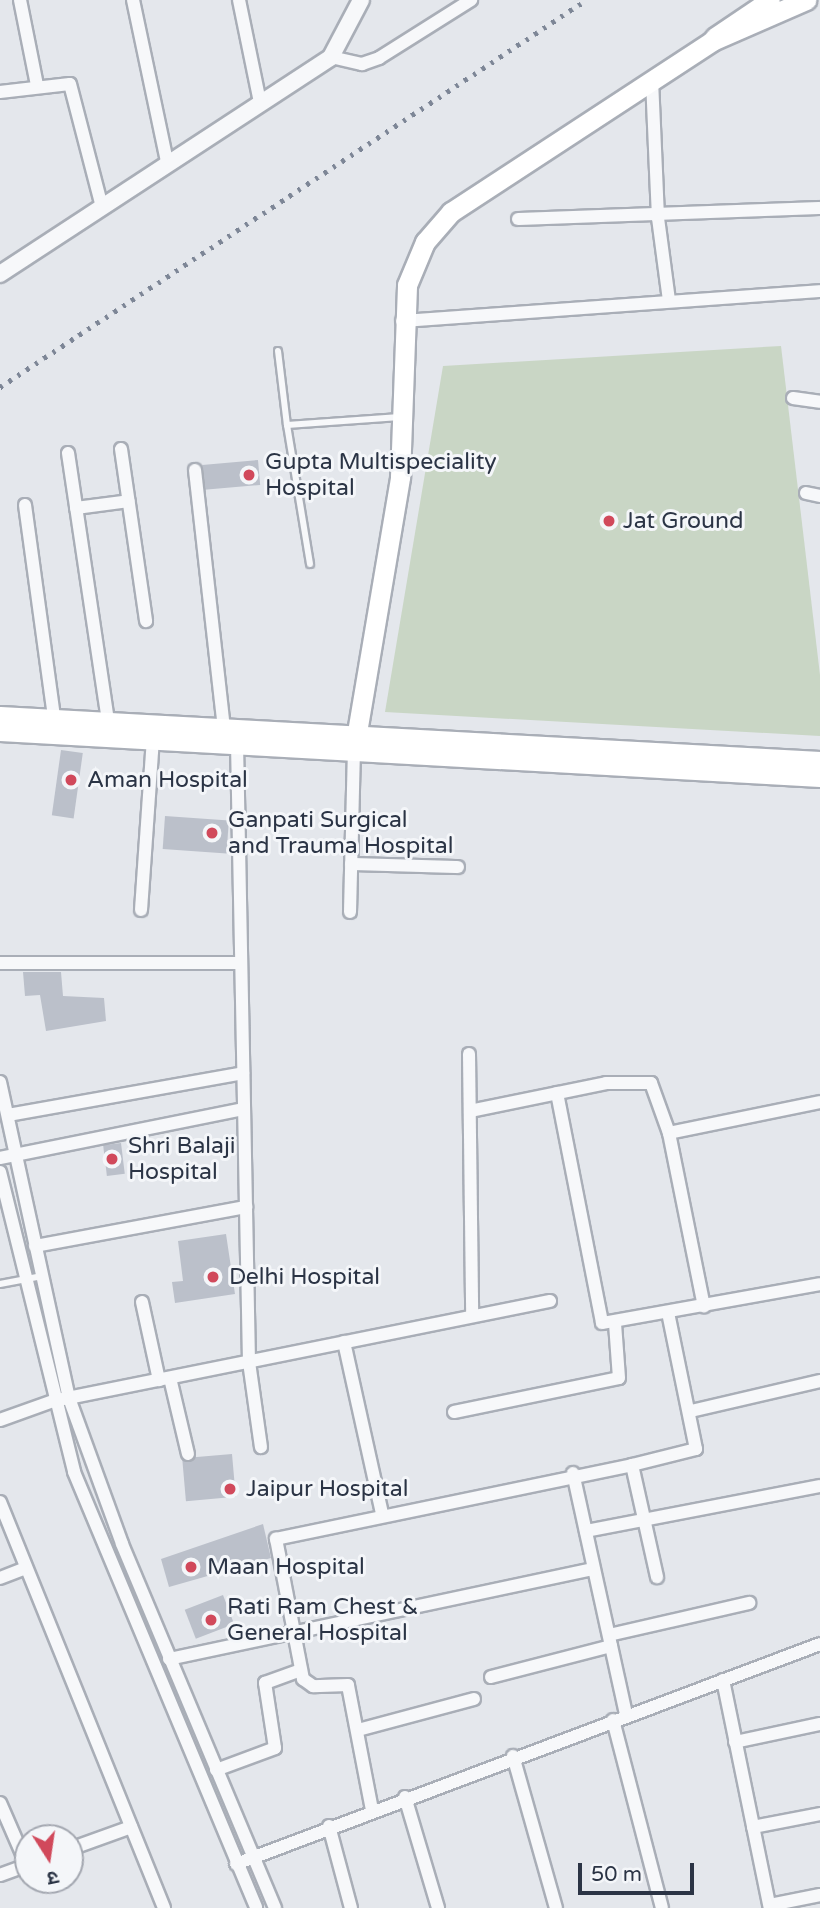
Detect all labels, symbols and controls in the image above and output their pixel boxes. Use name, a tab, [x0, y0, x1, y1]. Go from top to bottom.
place label: Gupta Multispeciality Hospital	[265, 448, 497, 502]
marker: Gupta Multispeciality Hospital	[239, 465, 259, 485]
place label: Jat Ground	[623, 507, 744, 535]
marker: Jat Ground	[601, 513, 617, 529]
place label: Aman Hospital	[87, 766, 248, 794]
marker: Aman Hospital	[61, 770, 81, 790]
place label: Ganpati Surgical and Trauma Hospital	[228, 806, 453, 860]
marker: Ganpati Surgical and Trauma Hospital	[202, 823, 222, 843]
place label: Shri Balaji Hospital	[128, 1132, 236, 1186]
marker: Shri Balaji Hospital	[102, 1149, 122, 1169]
place label: Delhi Hospital	[229, 1263, 380, 1291]
marker: Delhi Hospital	[203, 1267, 223, 1287]
place label: Jaipur Hospital	[246, 1475, 408, 1503]
marker: Jaipur Hospital	[220, 1479, 240, 1499]
place label: Maan Hospital	[207, 1553, 365, 1581]
marker: Maan Hospital	[181, 1557, 201, 1577]
place label: Rati Ram Chest & General Hospital	[227, 1593, 418, 1647]
marker: Rati Ram Chest & General Hospital	[201, 1610, 221, 1630]
north arrow	[14, 1824, 84, 1894]
scale bar	[582, 1848, 698, 1892]
text: 50 m	[591, 1862, 642, 1887]
text: उ	[45, 1866, 61, 1890]

